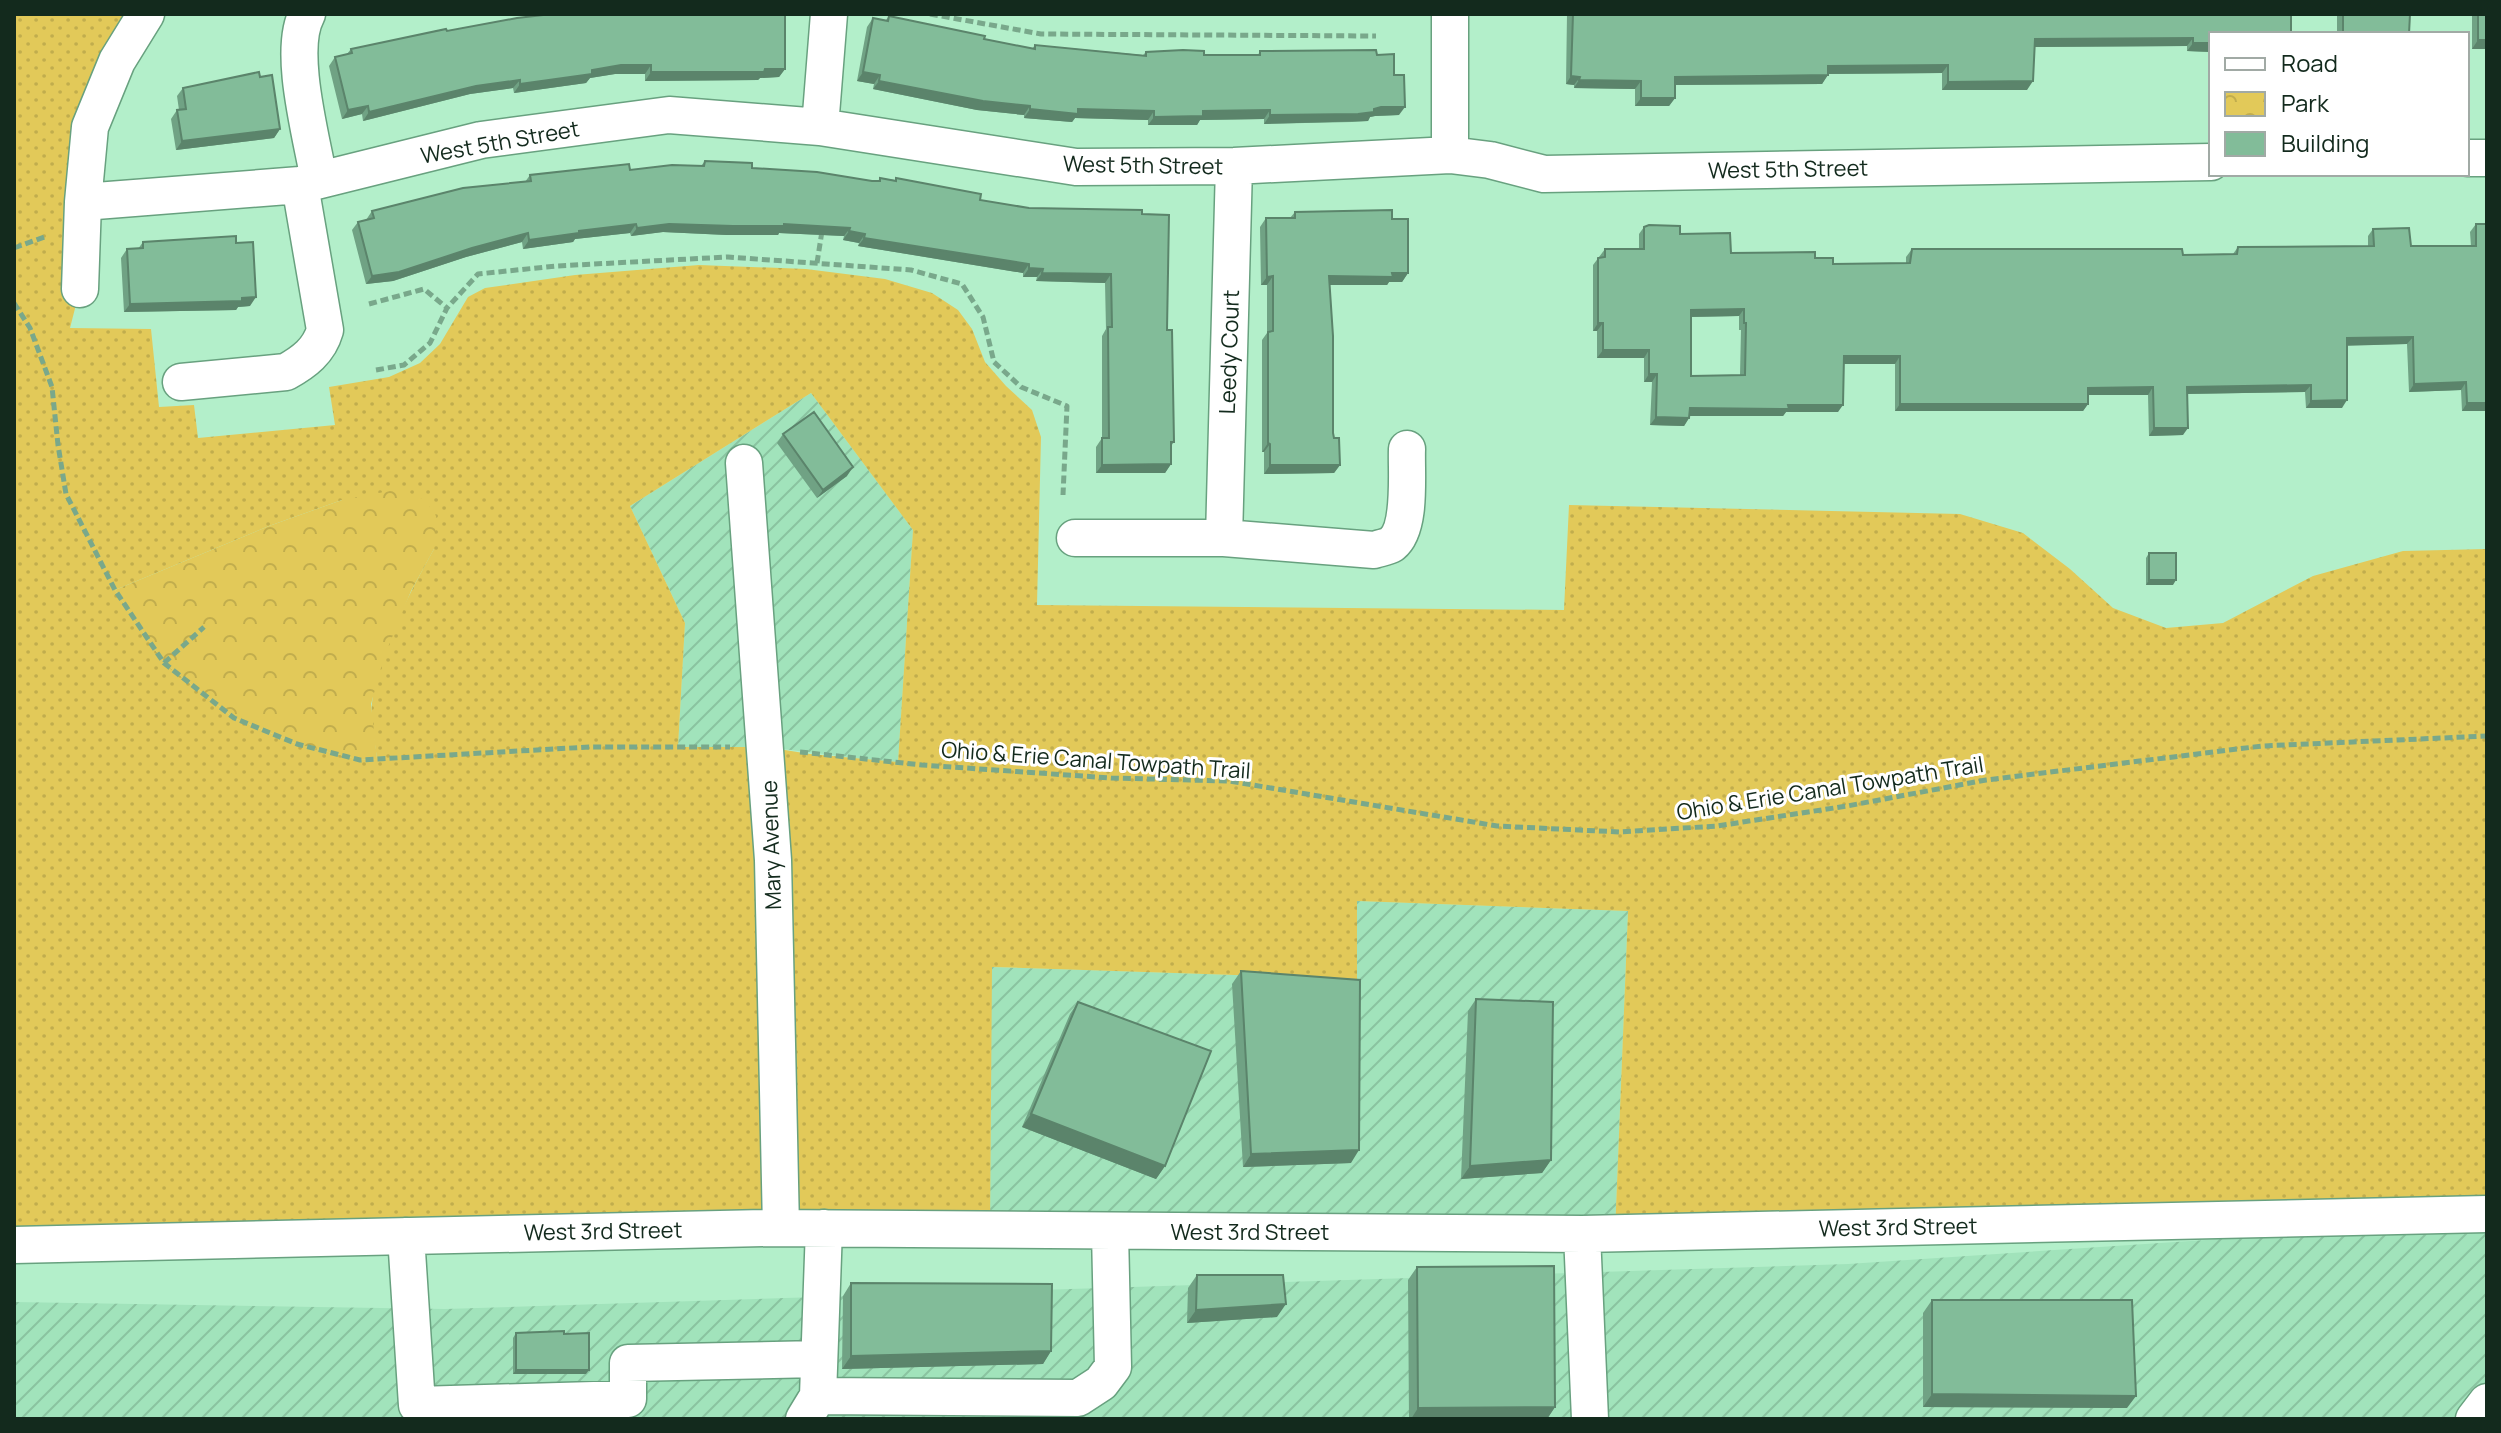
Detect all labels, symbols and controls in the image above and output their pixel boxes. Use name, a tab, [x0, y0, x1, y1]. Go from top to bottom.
legend	[2209, 32, 2469, 176]
text: Road	[2281, 46, 2338, 79]
text: Park	[2281, 86, 2330, 119]
street label: West 5th Street	[418, 113, 582, 171]
text: Building	[2281, 126, 2369, 159]
street label: West 5th Street	[1063, 149, 1224, 181]
street label: West 5th Street	[1708, 153, 1869, 185]
street label: Leedy Court	[1212, 289, 1246, 415]
street label: Ohio & Erie Canal Towpath Trail	[940, 734, 1252, 786]
street label: Ohio & Erie Canal Towpath Trail	[1674, 749, 1986, 827]
street label: Mary Avenue	[754, 779, 788, 910]
street label: West 3rd Street	[1818, 1211, 1978, 1243]
street label: West 3rd Street	[523, 1215, 683, 1247]
street label: West 3rd Street	[1171, 1217, 1330, 1247]

